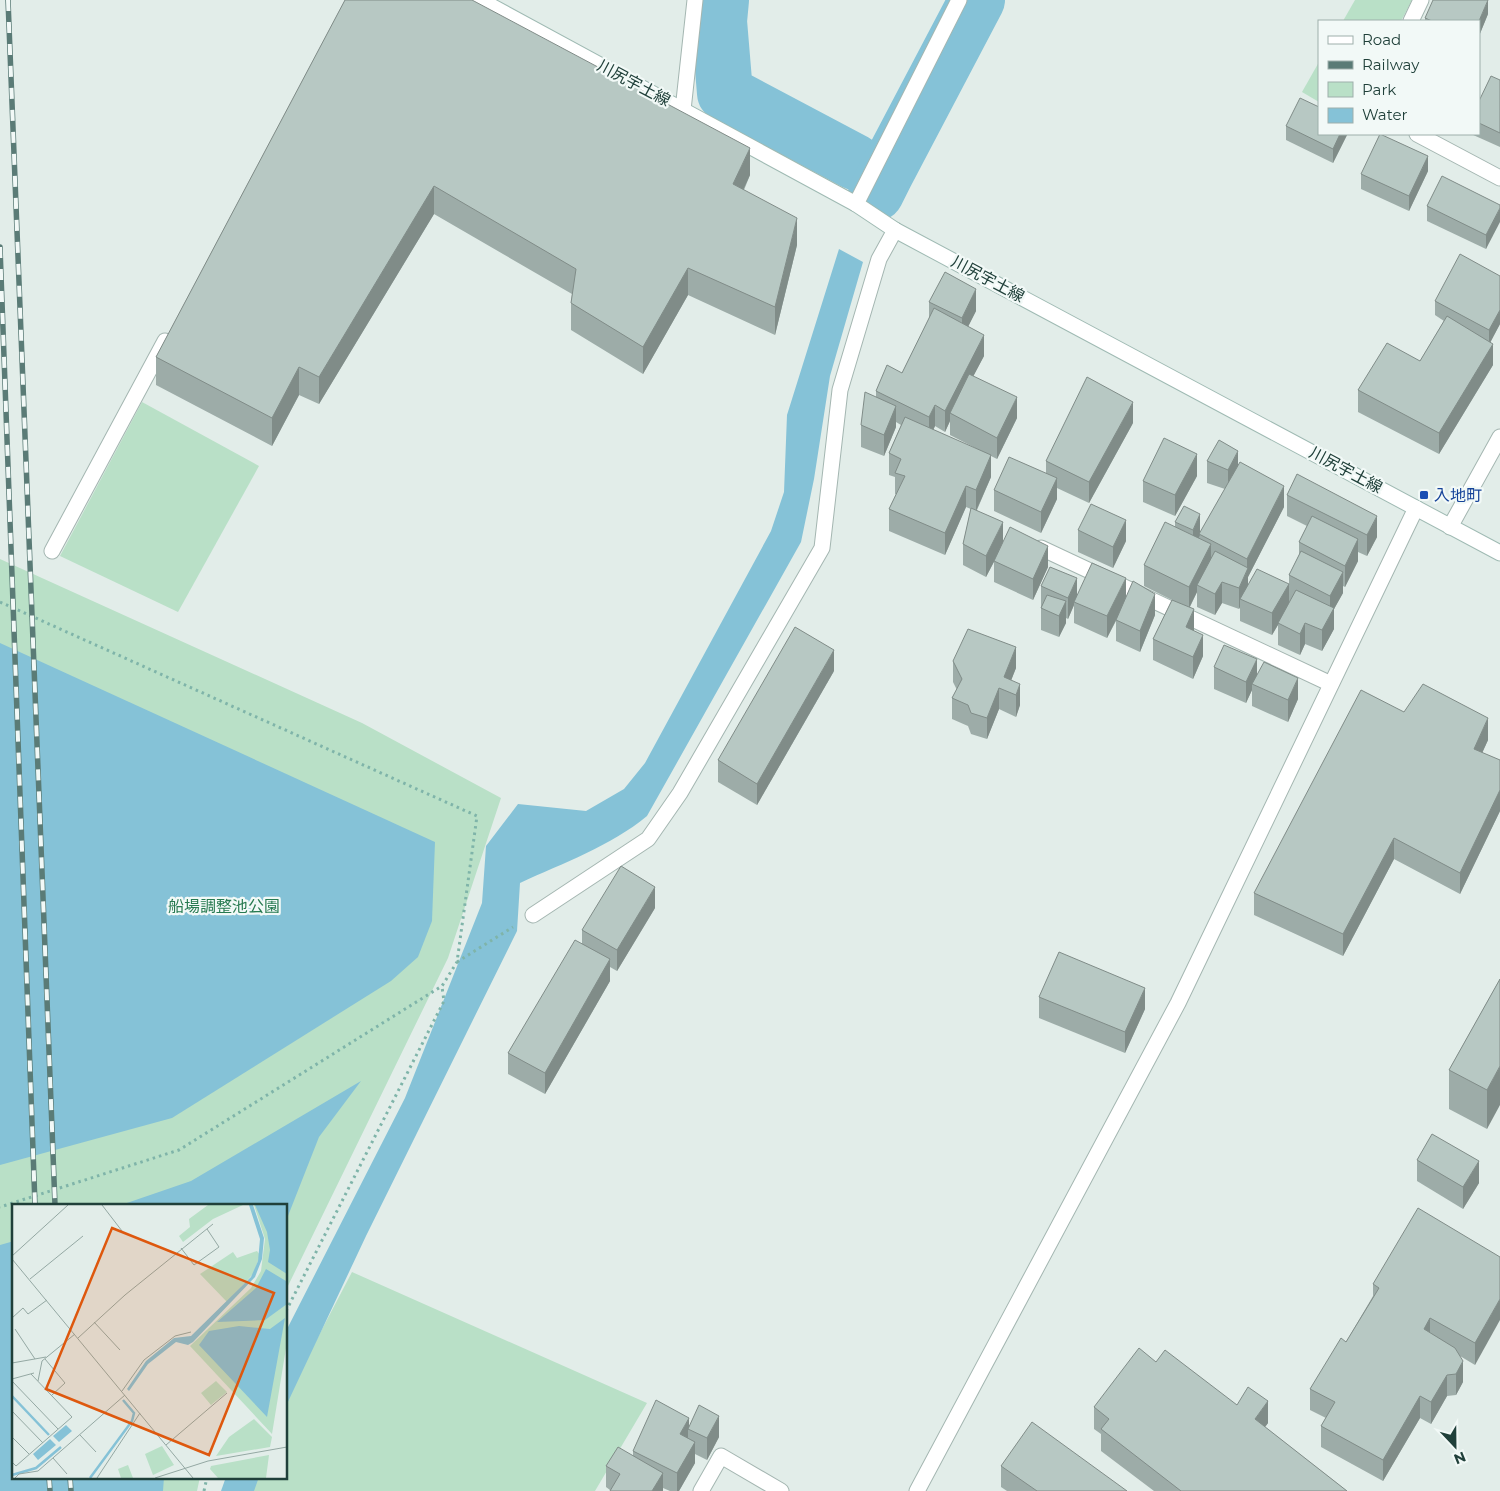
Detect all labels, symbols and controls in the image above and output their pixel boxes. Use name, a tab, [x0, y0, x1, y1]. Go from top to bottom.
legend	[1318, 20, 1480, 135]
text: Road	[1362, 30, 1401, 49]
text: Railway	[1362, 55, 1420, 74]
street label: 川尻宇土線	[594, 56, 674, 110]
text: Park	[1362, 80, 1396, 99]
text: Water	[1362, 105, 1408, 124]
street label: 川尻宇土線	[948, 252, 1028, 306]
street label: 川尻宇土線	[1306, 443, 1386, 497]
place label: 入地町	[1434, 486, 1482, 505]
marker: 入地町	[1418, 489, 1430, 501]
park label: 船場調整池公園	[168, 897, 280, 916]
inset map	[12, 1204, 288, 1478]
north arrow	[1430, 1421, 1480, 1471]
text: N	[1451, 1448, 1468, 1469]

